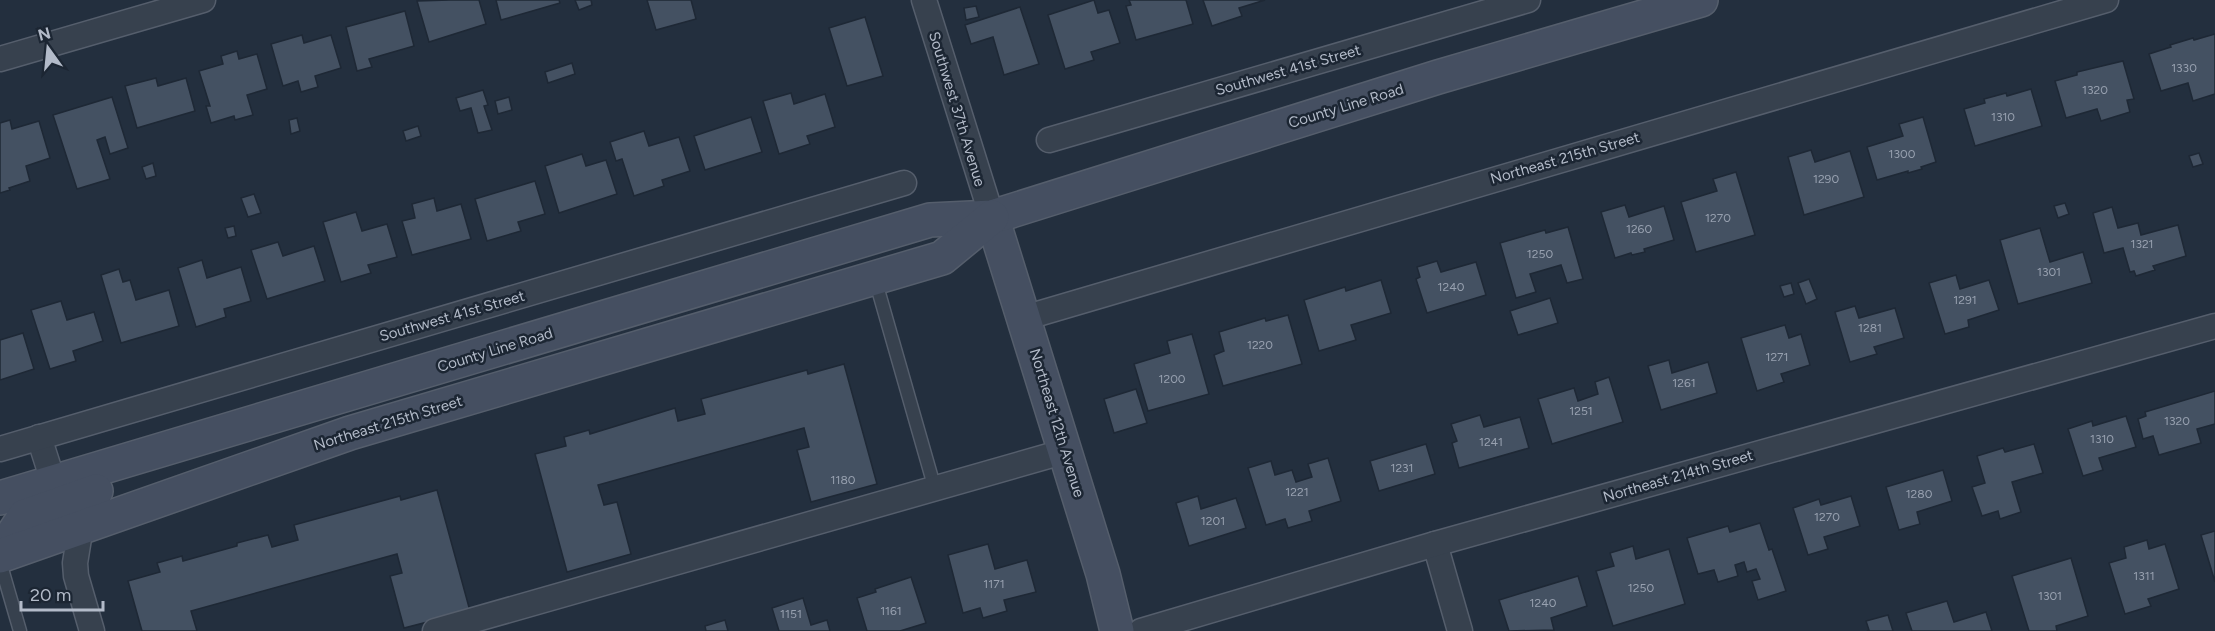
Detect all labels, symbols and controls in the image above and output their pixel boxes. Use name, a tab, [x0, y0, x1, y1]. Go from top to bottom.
north arrow	[18, 18, 78, 78]
text: N	[36, 23, 53, 45]
street label: Southwest 37th Avenue	[925, 29, 989, 189]
street label: Southwest 41st Street	[1213, 41, 1363, 99]
house number: 1330	[2171, 61, 2197, 75]
street label: County Line Road	[1286, 80, 1406, 132]
house number: 1320	[2082, 83, 2108, 97]
house number: 1310	[1991, 110, 2015, 124]
street label: Northeast 215th Street	[1488, 128, 1642, 188]
house number: 1300	[1889, 147, 1916, 161]
house number: 1290	[1813, 172, 1839, 186]
house number: 1270	[1705, 211, 1731, 225]
house number: 1260	[1626, 222, 1652, 236]
house number: 1321	[2130, 237, 2154, 251]
house number: 1250	[1527, 247, 1553, 261]
house number: 1301	[2037, 265, 2061, 279]
house number: 1240	[1438, 280, 1465, 294]
street label: Southwest 41st Street	[377, 287, 527, 345]
house number: 1291	[1953, 293, 1977, 307]
house number: 1281	[1858, 321, 1882, 335]
street label: County Line Road	[435, 324, 555, 376]
house number: 1220	[1247, 338, 1273, 352]
street label: Northeast 12th Avenue	[1026, 346, 1088, 500]
house number: 1271	[1765, 350, 1789, 364]
house number: 1200	[1158, 372, 1186, 386]
house number: 1261	[1672, 376, 1696, 390]
street label: Northeast 215th Street	[311, 392, 465, 454]
house number: 1251	[1569, 404, 1593, 418]
house number: 1320	[2164, 414, 2190, 428]
house number: 1310	[2090, 432, 2114, 446]
house number: 1241	[1479, 435, 1503, 449]
street label: Northeast 214th Street	[1601, 446, 1755, 506]
house number: 1231	[1390, 461, 1414, 475]
house number: 1180	[831, 473, 856, 487]
house number: 1221	[1285, 485, 1309, 499]
house number: 1280	[1906, 487, 1933, 501]
house number: 1270	[1814, 510, 1840, 524]
house number: 1201	[1201, 514, 1225, 528]
house number: 1311	[2133, 569, 2155, 583]
scale bar	[21, 574, 104, 612]
house number: 1171	[983, 577, 1005, 591]
house number: 1250	[1628, 581, 1654, 595]
text: 20 m	[30, 584, 71, 606]
house number: 1301	[2038, 589, 2062, 603]
house number: 1240	[1530, 596, 1557, 610]
house number: 1161	[880, 604, 902, 618]
house number: 1151	[780, 607, 802, 621]

